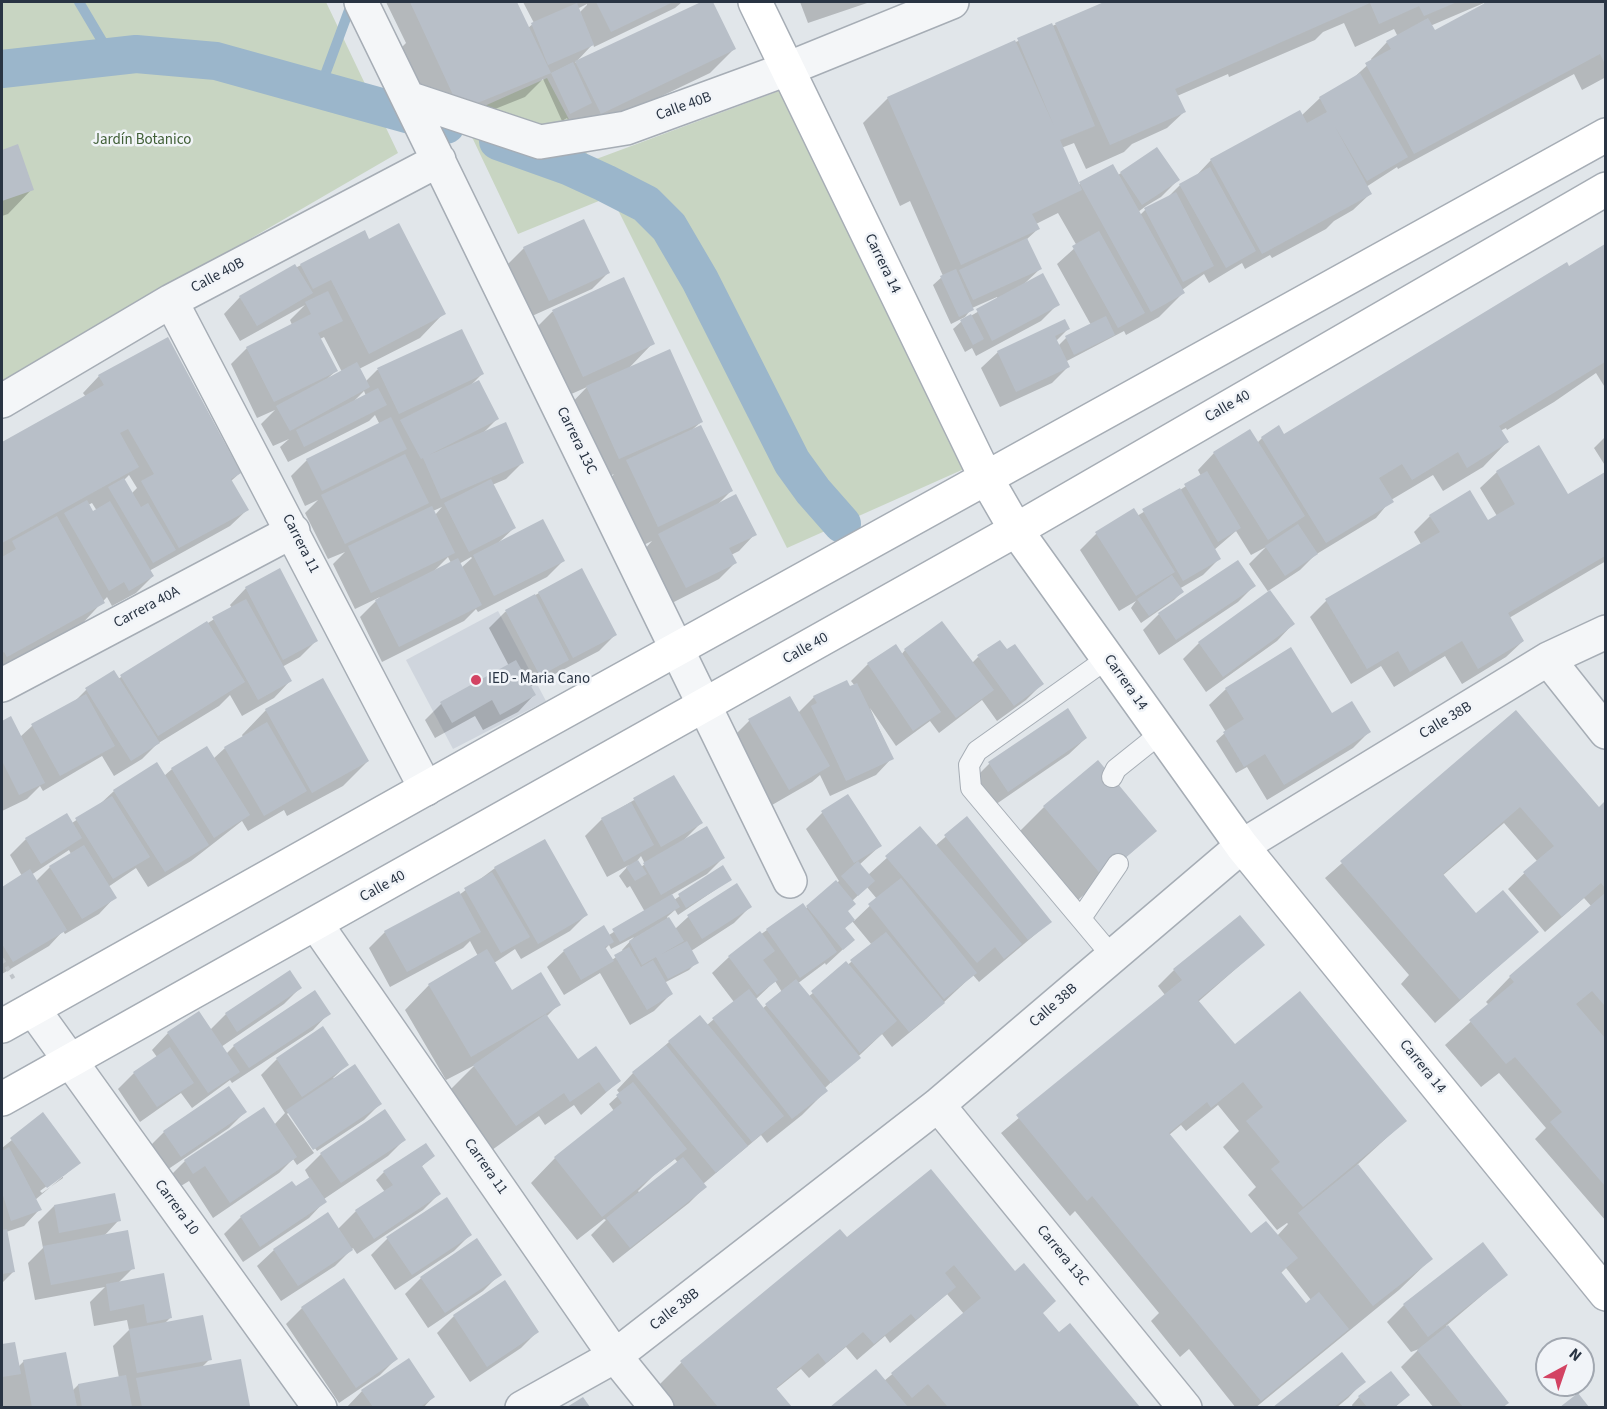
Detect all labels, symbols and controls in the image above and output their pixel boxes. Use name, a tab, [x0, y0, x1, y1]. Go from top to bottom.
street label: Calle 40B	[654, 89, 714, 125]
park label: Jardín Botanico	[93, 132, 191, 150]
street label: Carrera 14	[860, 231, 904, 297]
street label: Calle 40B	[188, 254, 248, 298]
street label: Calle 40	[1202, 387, 1254, 427]
street label: Carrera 13C	[552, 404, 600, 478]
street label: Carrera 11	[277, 511, 323, 577]
street label: Carrera 40A	[111, 583, 183, 633]
street label: Calle 40	[780, 629, 832, 669]
street label: Carrera 14	[1099, 652, 1151, 714]
place label: IED - Maria Cano	[488, 671, 590, 689]
marker: IED - Maria Cano	[469, 673, 483, 687]
street label: Calle 38B	[1417, 698, 1475, 744]
street label: Calle 40	[357, 867, 409, 907]
street label: Calle 38B	[1026, 980, 1082, 1032]
street label: Carrera 14	[1395, 1036, 1449, 1098]
street label: Carrera 11	[459, 1136, 511, 1198]
street label: Carrera 10	[150, 1177, 202, 1239]
street label: Carrera 13C	[1032, 1222, 1092, 1290]
street label: Calle 38B	[647, 1285, 703, 1335]
north arrow	[1535, 1337, 1595, 1397]
text: N	[1564, 1343, 1586, 1367]

